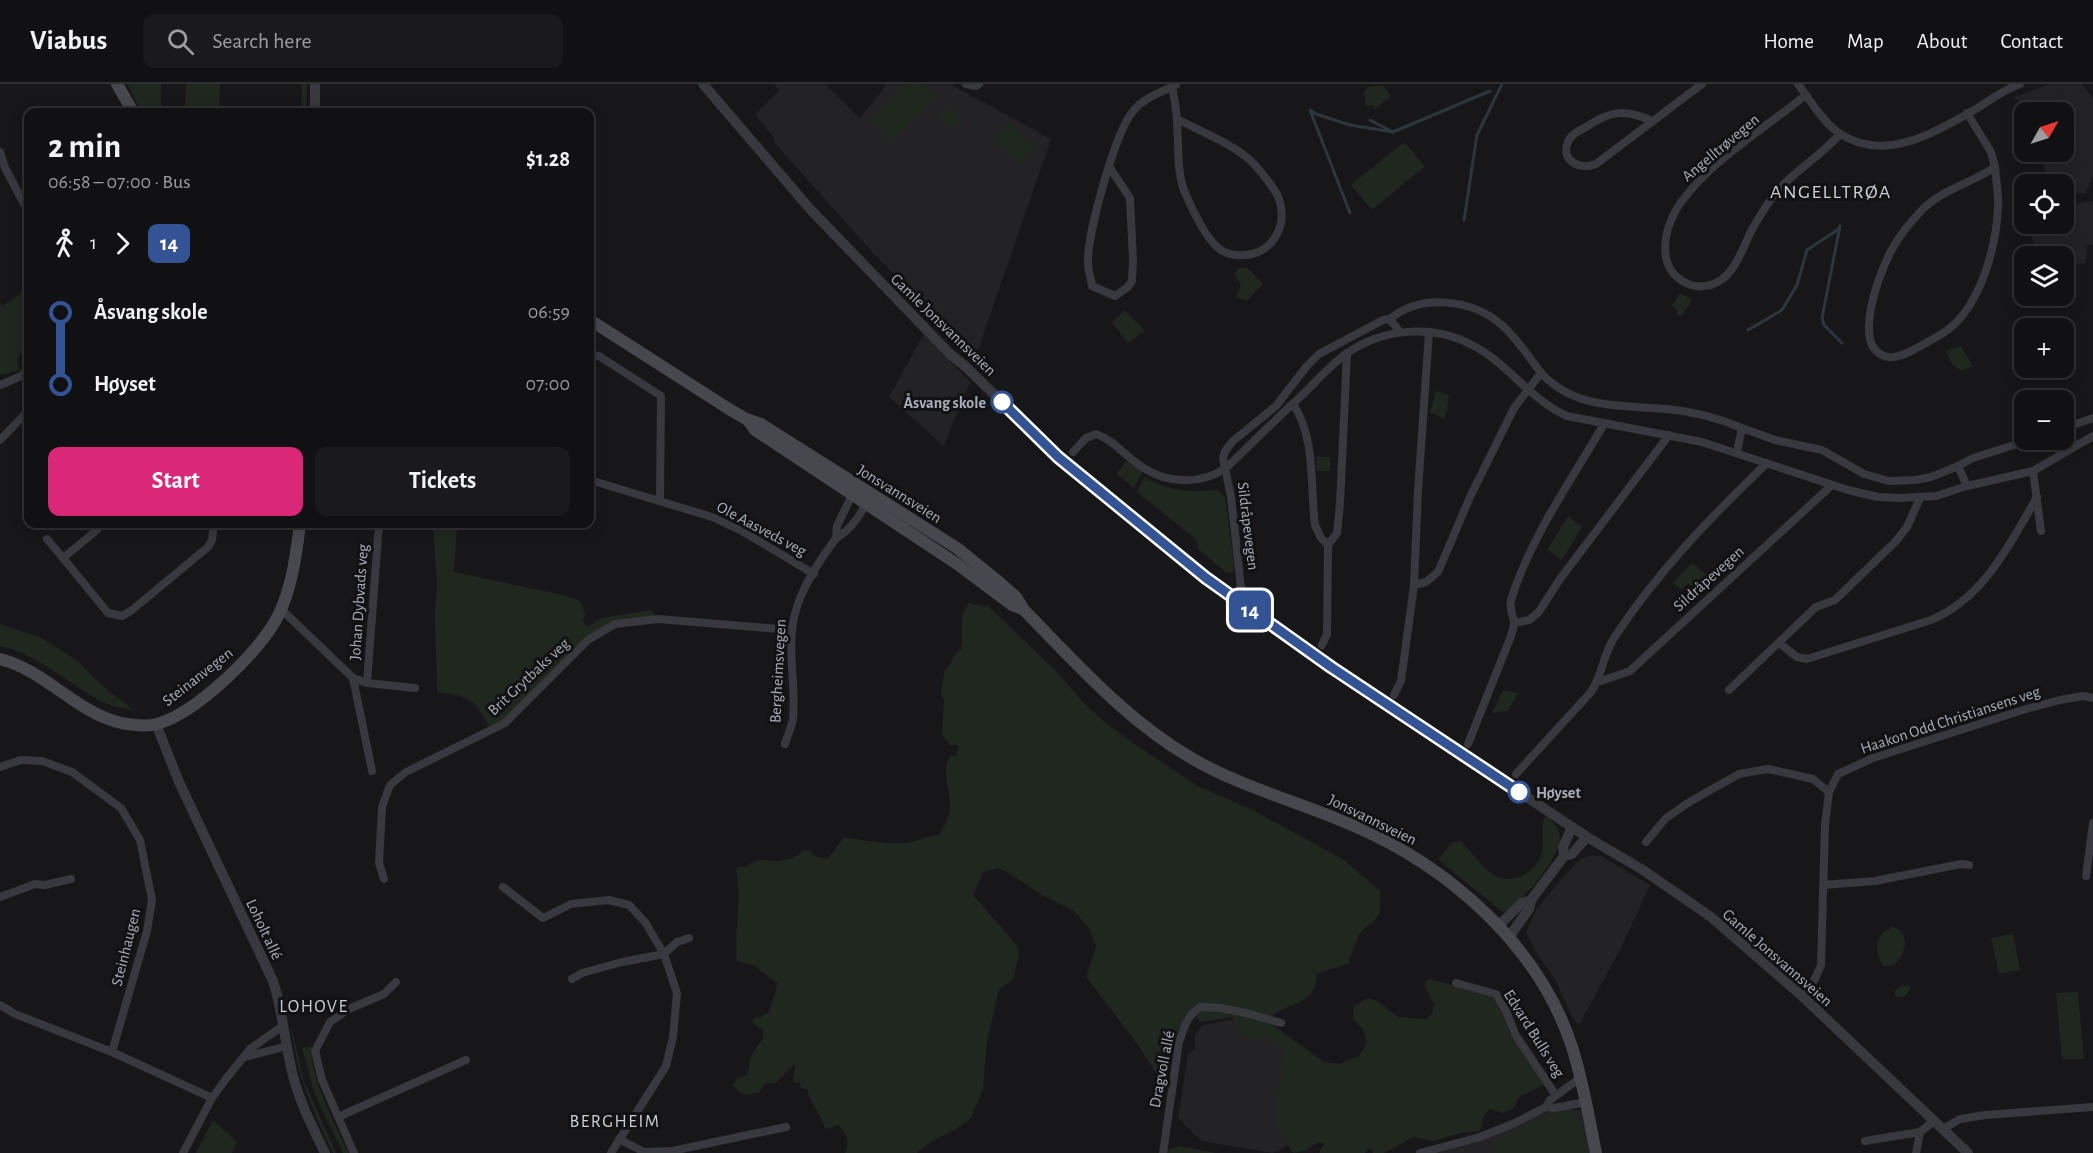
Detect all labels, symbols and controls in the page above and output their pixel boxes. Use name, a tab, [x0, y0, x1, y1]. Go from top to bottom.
search box	[143, 14, 563, 68]
icon: search	[164, 25, 197, 58]
text: Viabus	[30, 27, 107, 55]
text: Search here	[212, 30, 312, 52]
text: Home	[1763, 31, 1814, 52]
text: Map	[1847, 31, 1884, 52]
text: About	[1917, 31, 1967, 52]
text: Contact	[2000, 31, 2063, 52]
north arrow	[2014, 102, 2074, 162]
map controls	[2014, 102, 2074, 450]
street label: Angelltrøvegen	[1679, 111, 1762, 185]
text: 2 min	[48, 131, 121, 164]
text: $1.28	[526, 148, 570, 170]
text: 06:58 – 07:00 · Bus	[48, 172, 191, 192]
button: locate	[2014, 174, 2074, 234]
district label: ANGELLTRØA	[1770, 182, 1892, 202]
icon: walk	[48, 227, 81, 260]
icon: forward	[106, 227, 139, 260]
text: 1	[90, 233, 97, 253]
text: 14	[160, 233, 178, 254]
button: layers	[2014, 246, 2074, 306]
street label: Gamle Jonsvannsveien	[888, 271, 999, 379]
text: Åsvang skole	[94, 301, 208, 323]
text: 06:59	[528, 302, 570, 322]
button: +	[2014, 318, 2074, 378]
text: Høyset	[94, 373, 156, 395]
text: 07:00	[525, 374, 570, 394]
button: −	[2014, 390, 2074, 450]
marker: Åsvang skole	[991, 391, 1013, 413]
place label: Åsvang skole	[903, 393, 986, 411]
button: Start	[48, 447, 303, 516]
button: Tickets	[315, 447, 570, 516]
street label: Jonsvannsveien	[855, 462, 944, 526]
street label: Sildråpevegen	[1235, 481, 1261, 571]
street label: Ole Aasveds veg	[714, 499, 809, 559]
street label: Johan Dybvads veg	[347, 543, 372, 661]
street label: Sildråpevegen	[1670, 543, 1747, 614]
line badge: 14	[1223, 590, 1277, 630]
text: 14	[1241, 600, 1259, 621]
street label: Bergheimsvegen	[767, 619, 789, 724]
street label: Brit Grytbaks veg	[485, 635, 573, 719]
street label: Steinanvegen	[159, 645, 236, 709]
street label: Haakon Odd Christiansens veg	[1858, 683, 2042, 757]
marker: Høyset	[1508, 781, 1530, 803]
place label: Høyset	[1536, 785, 1581, 802]
street label: Jonsvannsveien	[1326, 792, 1419, 848]
street label: Loholt allé	[243, 897, 285, 962]
street label: Gamle Jonsvannsveien	[1719, 906, 1835, 1010]
street label: Steinhaugen	[109, 907, 143, 988]
street label: Edvard Bulls veg	[1501, 987, 1568, 1080]
district label: LOHOVE	[279, 998, 349, 1016]
street label: Dragvoll allé	[1147, 1029, 1177, 1109]
district label: BERGHEIM	[570, 1113, 660, 1131]

